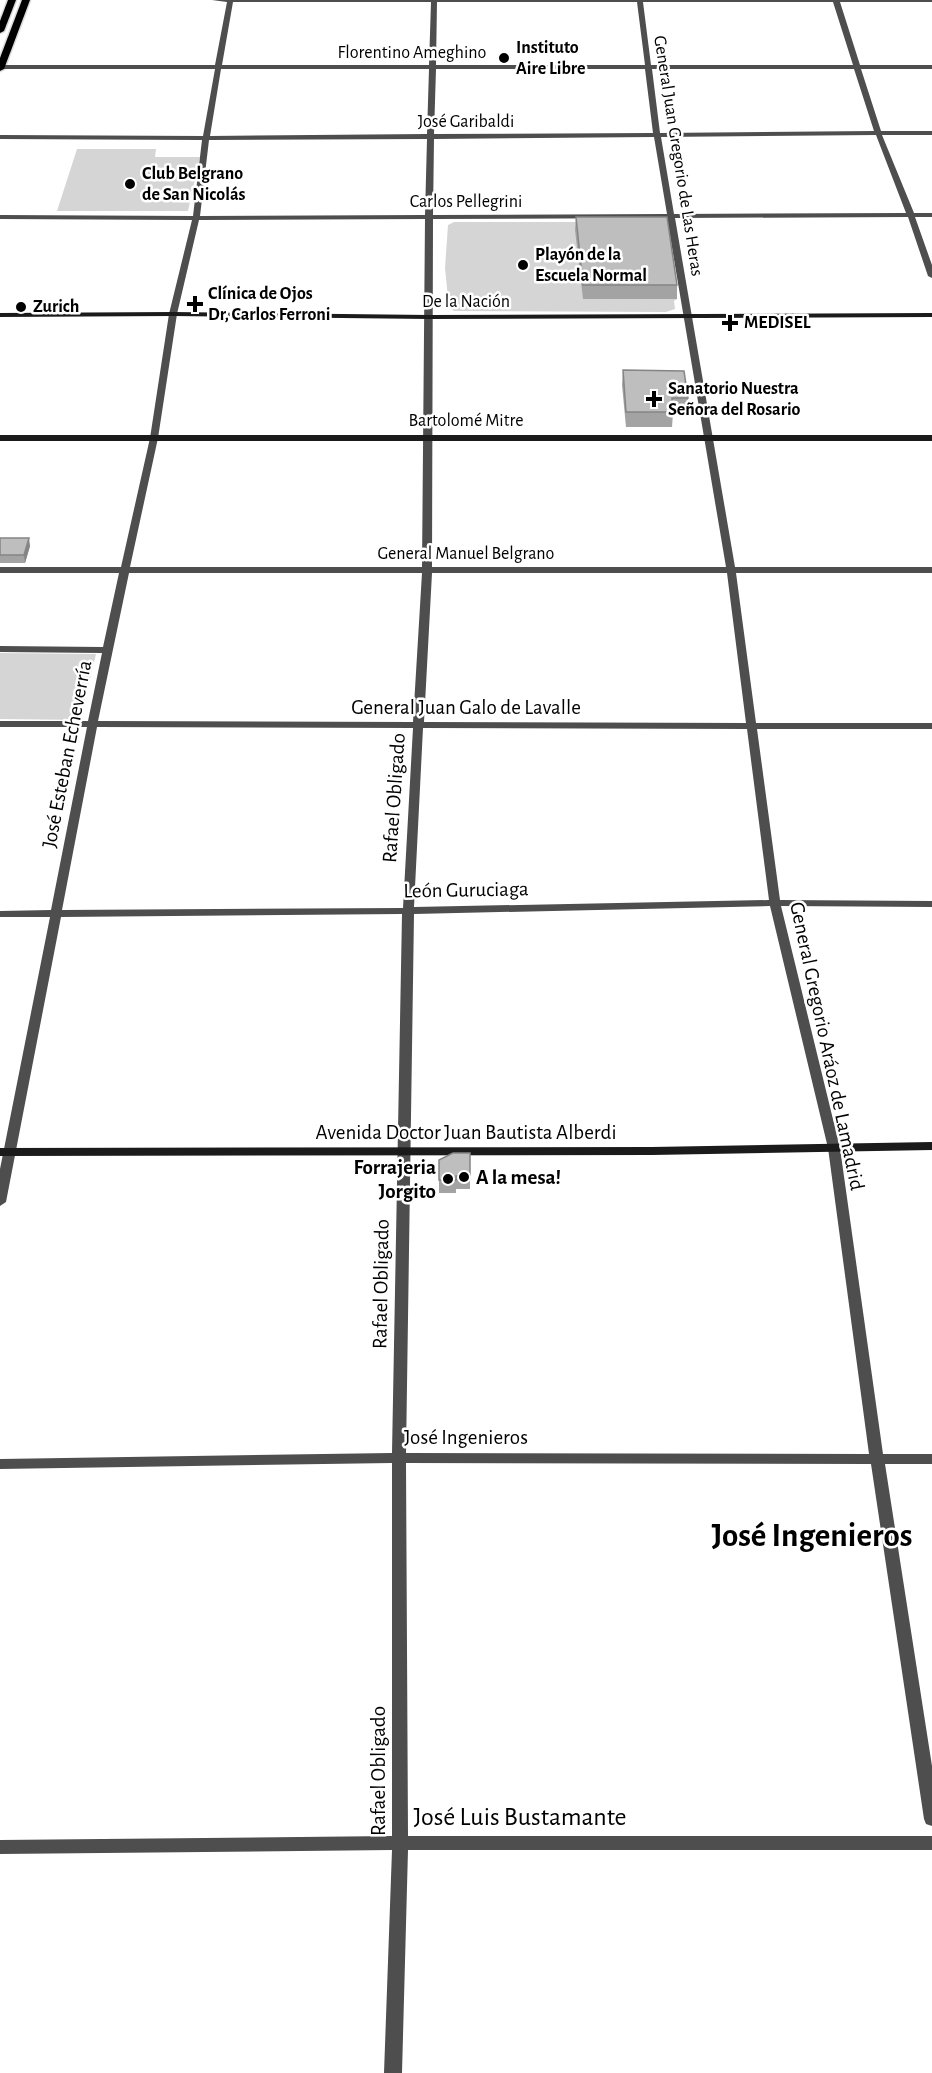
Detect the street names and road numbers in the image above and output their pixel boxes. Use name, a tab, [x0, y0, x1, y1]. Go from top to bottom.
street label: General Juan Gregorio de Las Heras	[650, 34, 706, 278]
street label: Florentino Ameghino	[338, 44, 487, 62]
street label: José Garibaldi	[418, 113, 514, 131]
street label: Carlos Pellegrini	[410, 193, 522, 211]
street label: De la Nación	[422, 293, 510, 311]
street label: Bartolomé Mitre	[408, 412, 524, 430]
street label: General Manuel Belgrano	[378, 545, 555, 563]
street label: José Esteban Echeverría	[38, 658, 96, 850]
street label: General Juan Galo de Lavalle	[351, 697, 581, 718]
street label: Rafael Obligado	[379, 732, 409, 864]
street label: León Guruciaga	[403, 878, 529, 902]
street label: General Gregorio Aráoz de Lamadrid	[786, 900, 868, 1192]
street label: Avenida Doctor Juan Bautista Alberdi	[315, 1122, 617, 1143]
street label: Rafael Obligado	[369, 1219, 393, 1349]
street label: José Ingenieros	[404, 1427, 528, 1448]
street label: Rafael Obligado	[368, 1706, 389, 1836]
street label: José Luis Bustamante	[413, 1804, 627, 1830]

